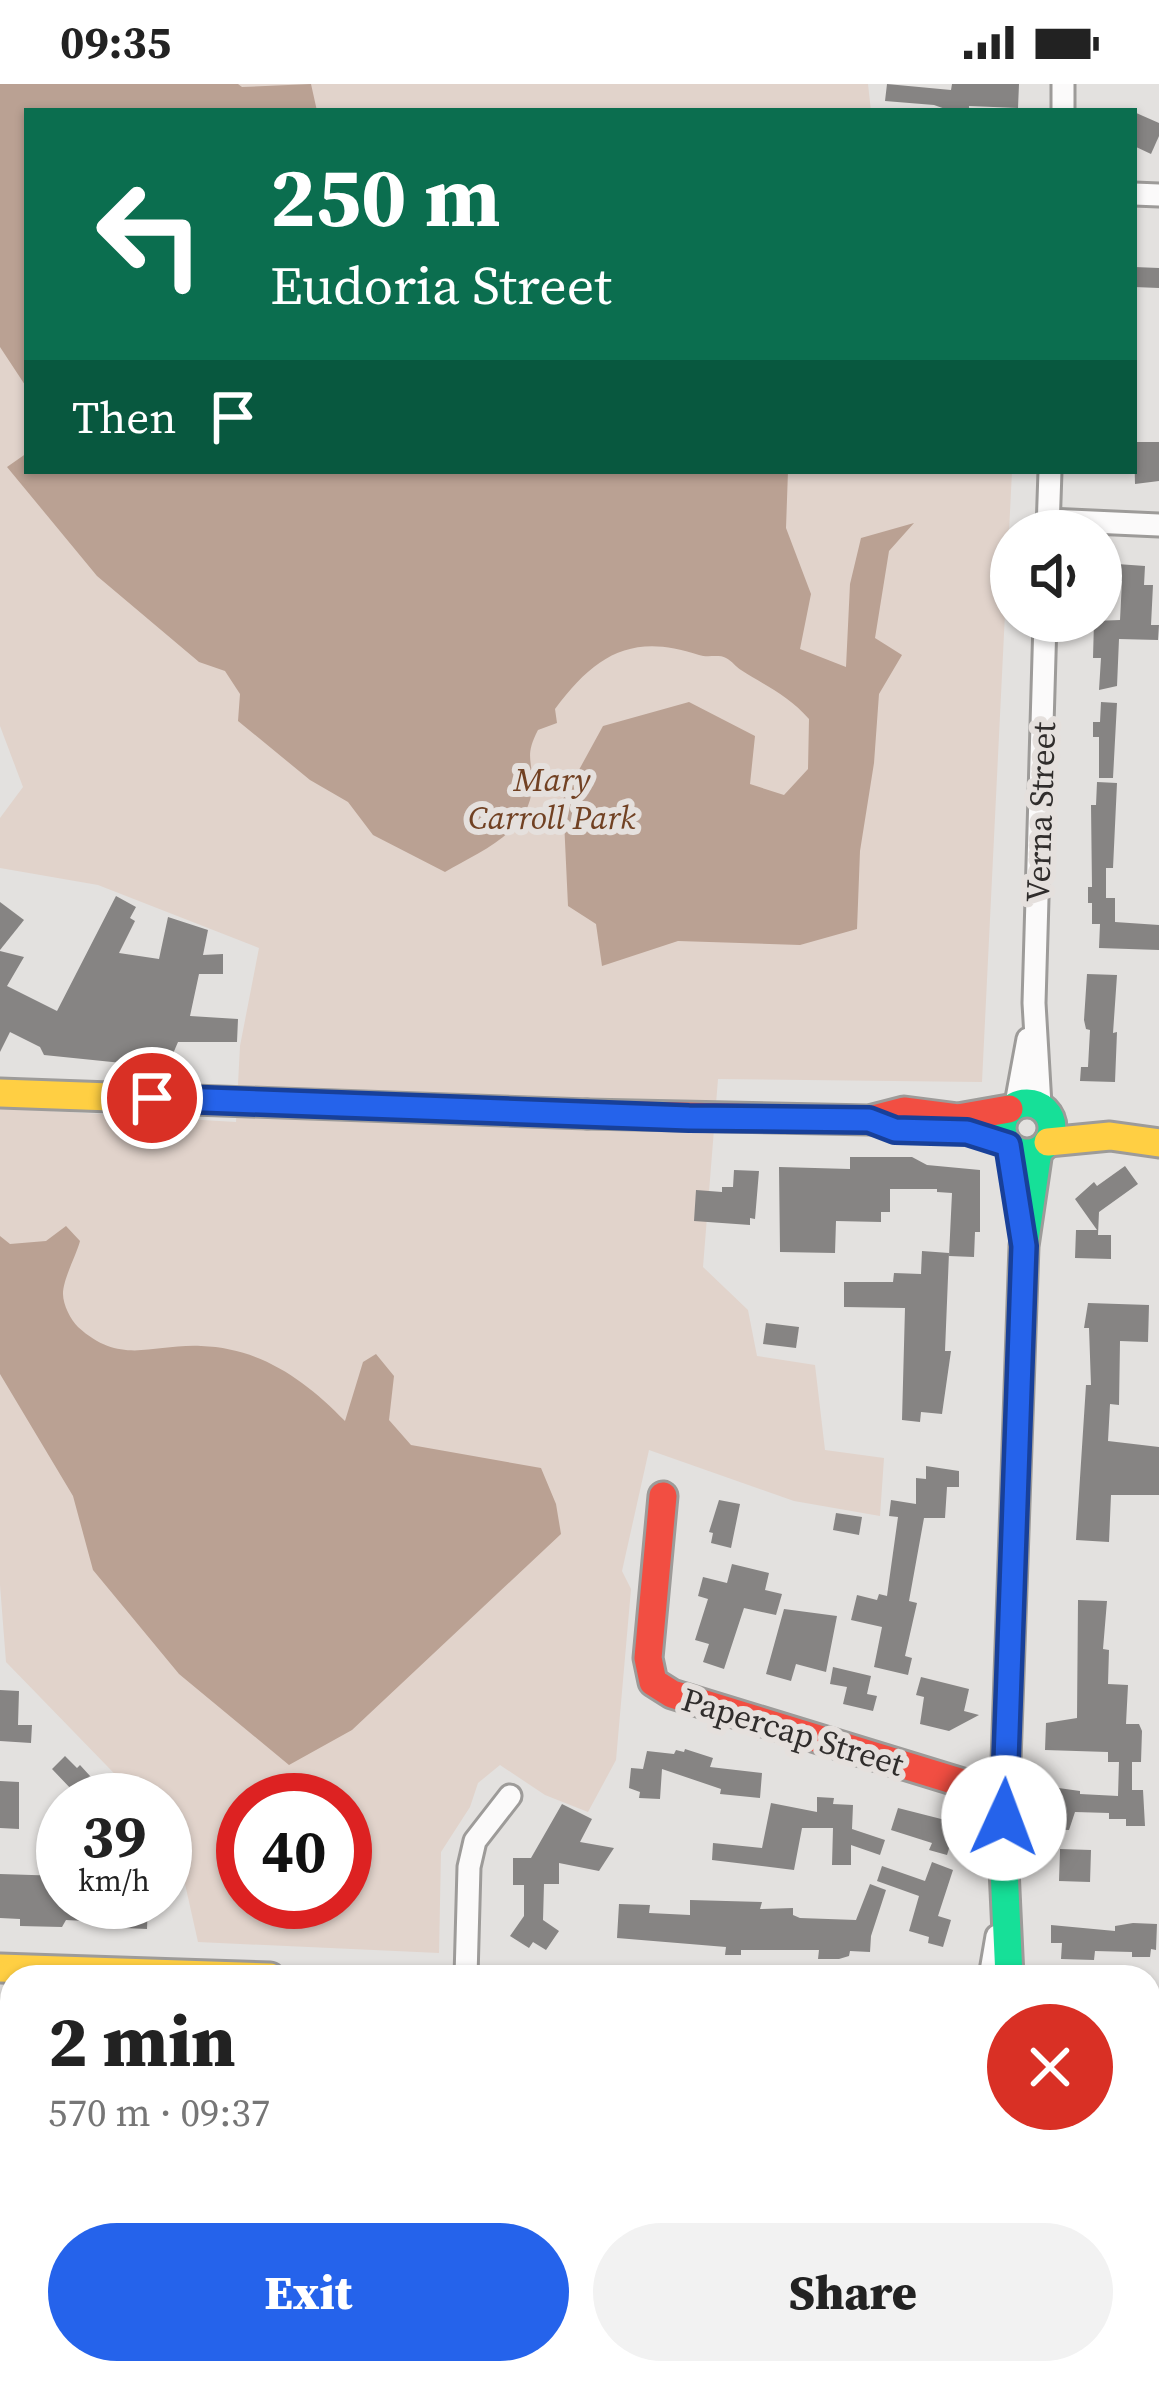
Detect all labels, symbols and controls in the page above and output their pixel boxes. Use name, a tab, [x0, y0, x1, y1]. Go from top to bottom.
text: 09:35	[60, 11, 171, 73]
text: 250 m	[270, 139, 501, 254]
icon: left	[72, 156, 228, 312]
text: Eudoria Street	[270, 248, 612, 322]
icon: arrive	[200, 384, 266, 450]
text: Then	[72, 386, 176, 448]
map controls	[990, 510, 1122, 642]
button: sound	[990, 510, 1122, 642]
street label: Verna Street	[1015, 721, 1066, 903]
park label: Mary Carroll Park	[468, 757, 636, 840]
pin	[101, 1047, 203, 1149]
icon: arrive	[119, 1065, 185, 1131]
street label: Papercap Street	[676, 1676, 910, 1787]
position arrow	[941, 1755, 1067, 1881]
speed limit sign: 40	[216, 1773, 372, 1929]
text: 39	[81, 1795, 147, 1877]
text: km/h	[78, 1860, 150, 1901]
text: 2 min	[48, 1991, 236, 2090]
button: close	[987, 2004, 1113, 2130]
text: 570 m · 09:37	[48, 2086, 270, 2139]
button: Exit	[48, 2223, 569, 2361]
button: Share	[593, 2223, 1113, 2361]

